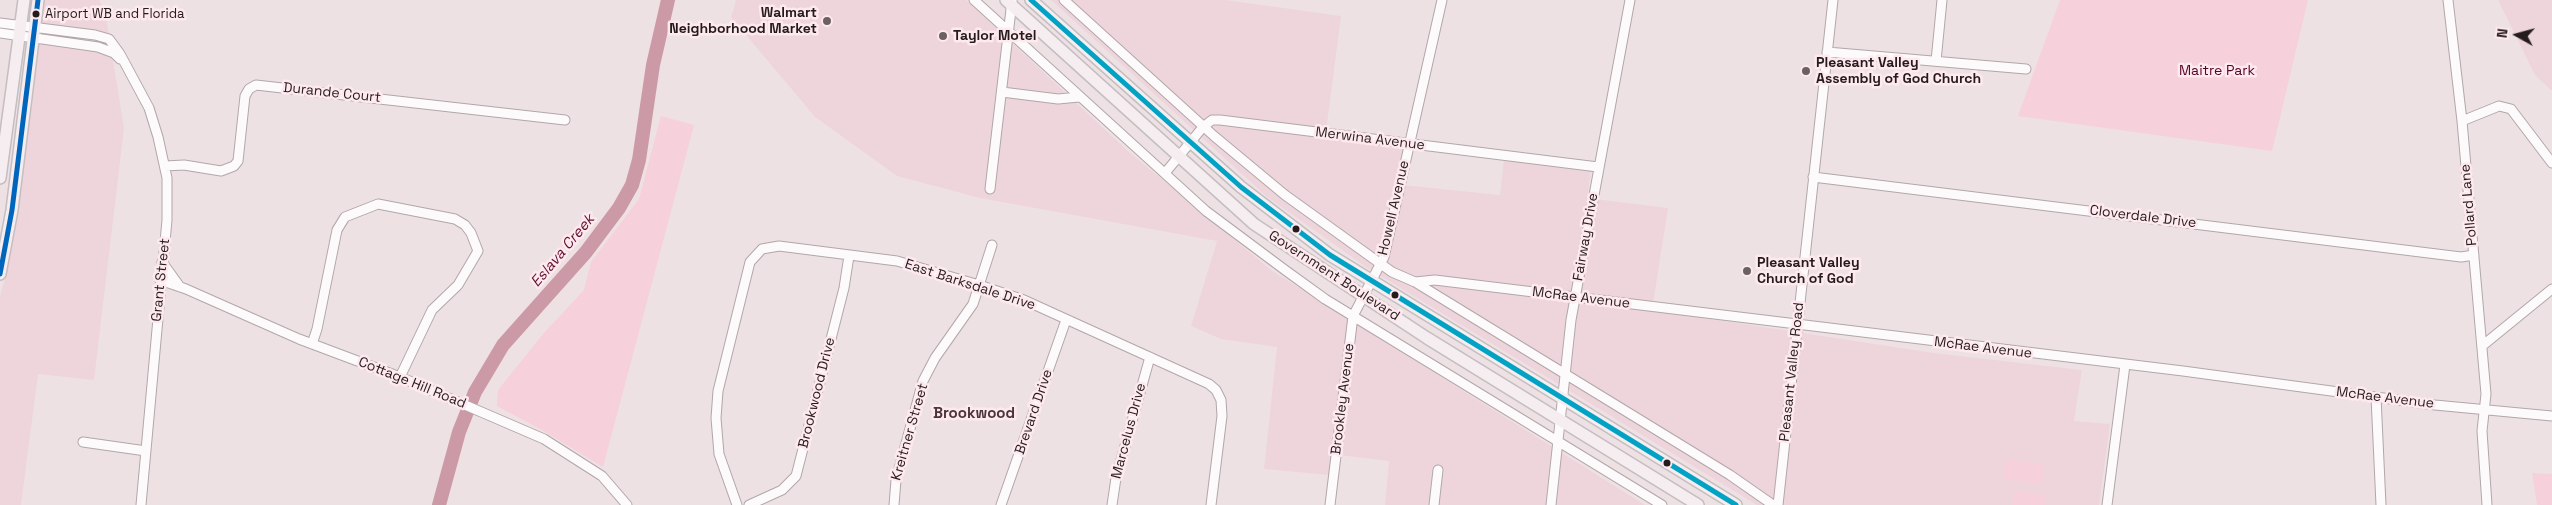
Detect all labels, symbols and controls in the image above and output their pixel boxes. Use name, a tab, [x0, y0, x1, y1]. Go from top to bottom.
place label: Walmart Neighborhood Market	[669, 5, 817, 38]
place label: Airport WB and Florida	[45, 6, 185, 22]
marker: Airport WB and Florida	[31, 9, 41, 19]
north arrow	[2492, 10, 2542, 60]
marker: Walmart Neighborhood Market	[821, 15, 833, 27]
text: N	[2493, 27, 2512, 39]
place label: Taylor Motel	[953, 28, 1037, 44]
marker: Taylor Motel	[937, 30, 949, 42]
place label: Pleasant Valley Assembly of God Church	[1816, 55, 1981, 88]
park label: Maitre Park	[2179, 63, 2255, 79]
marker: Pleasant Valley Assembly of God Church	[1800, 65, 1812, 77]
street label: Durande Court	[282, 80, 382, 106]
street label: Merwina Avenue	[1314, 124, 1426, 154]
street label: Howell Avenue	[1375, 159, 1413, 257]
street label: Pollard Lane	[2457, 163, 2481, 247]
street label: Fairway Drive	[1570, 192, 1602, 282]
street label: Cloverdale Drive	[2089, 202, 2197, 232]
water label: Eslava Creek	[527, 211, 599, 291]
unlabelled marker	[1291, 224, 1301, 234]
street label: Government Boulevard	[1265, 227, 1403, 325]
street label: Grant Street	[148, 238, 174, 322]
place label: Pleasant Valley Church of God	[1757, 255, 1860, 288]
street label: East Barksdale Drive	[903, 256, 1037, 314]
marker: Pleasant Valley Church of God	[1741, 265, 1753, 277]
street label: McRae Avenue	[1531, 284, 1631, 312]
unlabelled marker	[1390, 290, 1400, 300]
street label: Pleasant Valley Road	[1776, 302, 1808, 442]
street label: McRae Avenue	[1933, 334, 2033, 362]
street label: Brookwood Drive	[795, 336, 839, 450]
street label: Brookley Avenue	[1328, 342, 1358, 456]
street label: Cottage Hill Road	[356, 354, 468, 412]
street label: Brevard Drive	[1012, 367, 1056, 457]
street label: Kreitner Street	[888, 381, 932, 483]
street label: Marcelus Drive	[1108, 381, 1150, 481]
street label: McRae Avenue	[2335, 384, 2435, 412]
district label: Brookwood	[933, 405, 1015, 423]
unlabelled marker	[1662, 458, 1672, 468]

